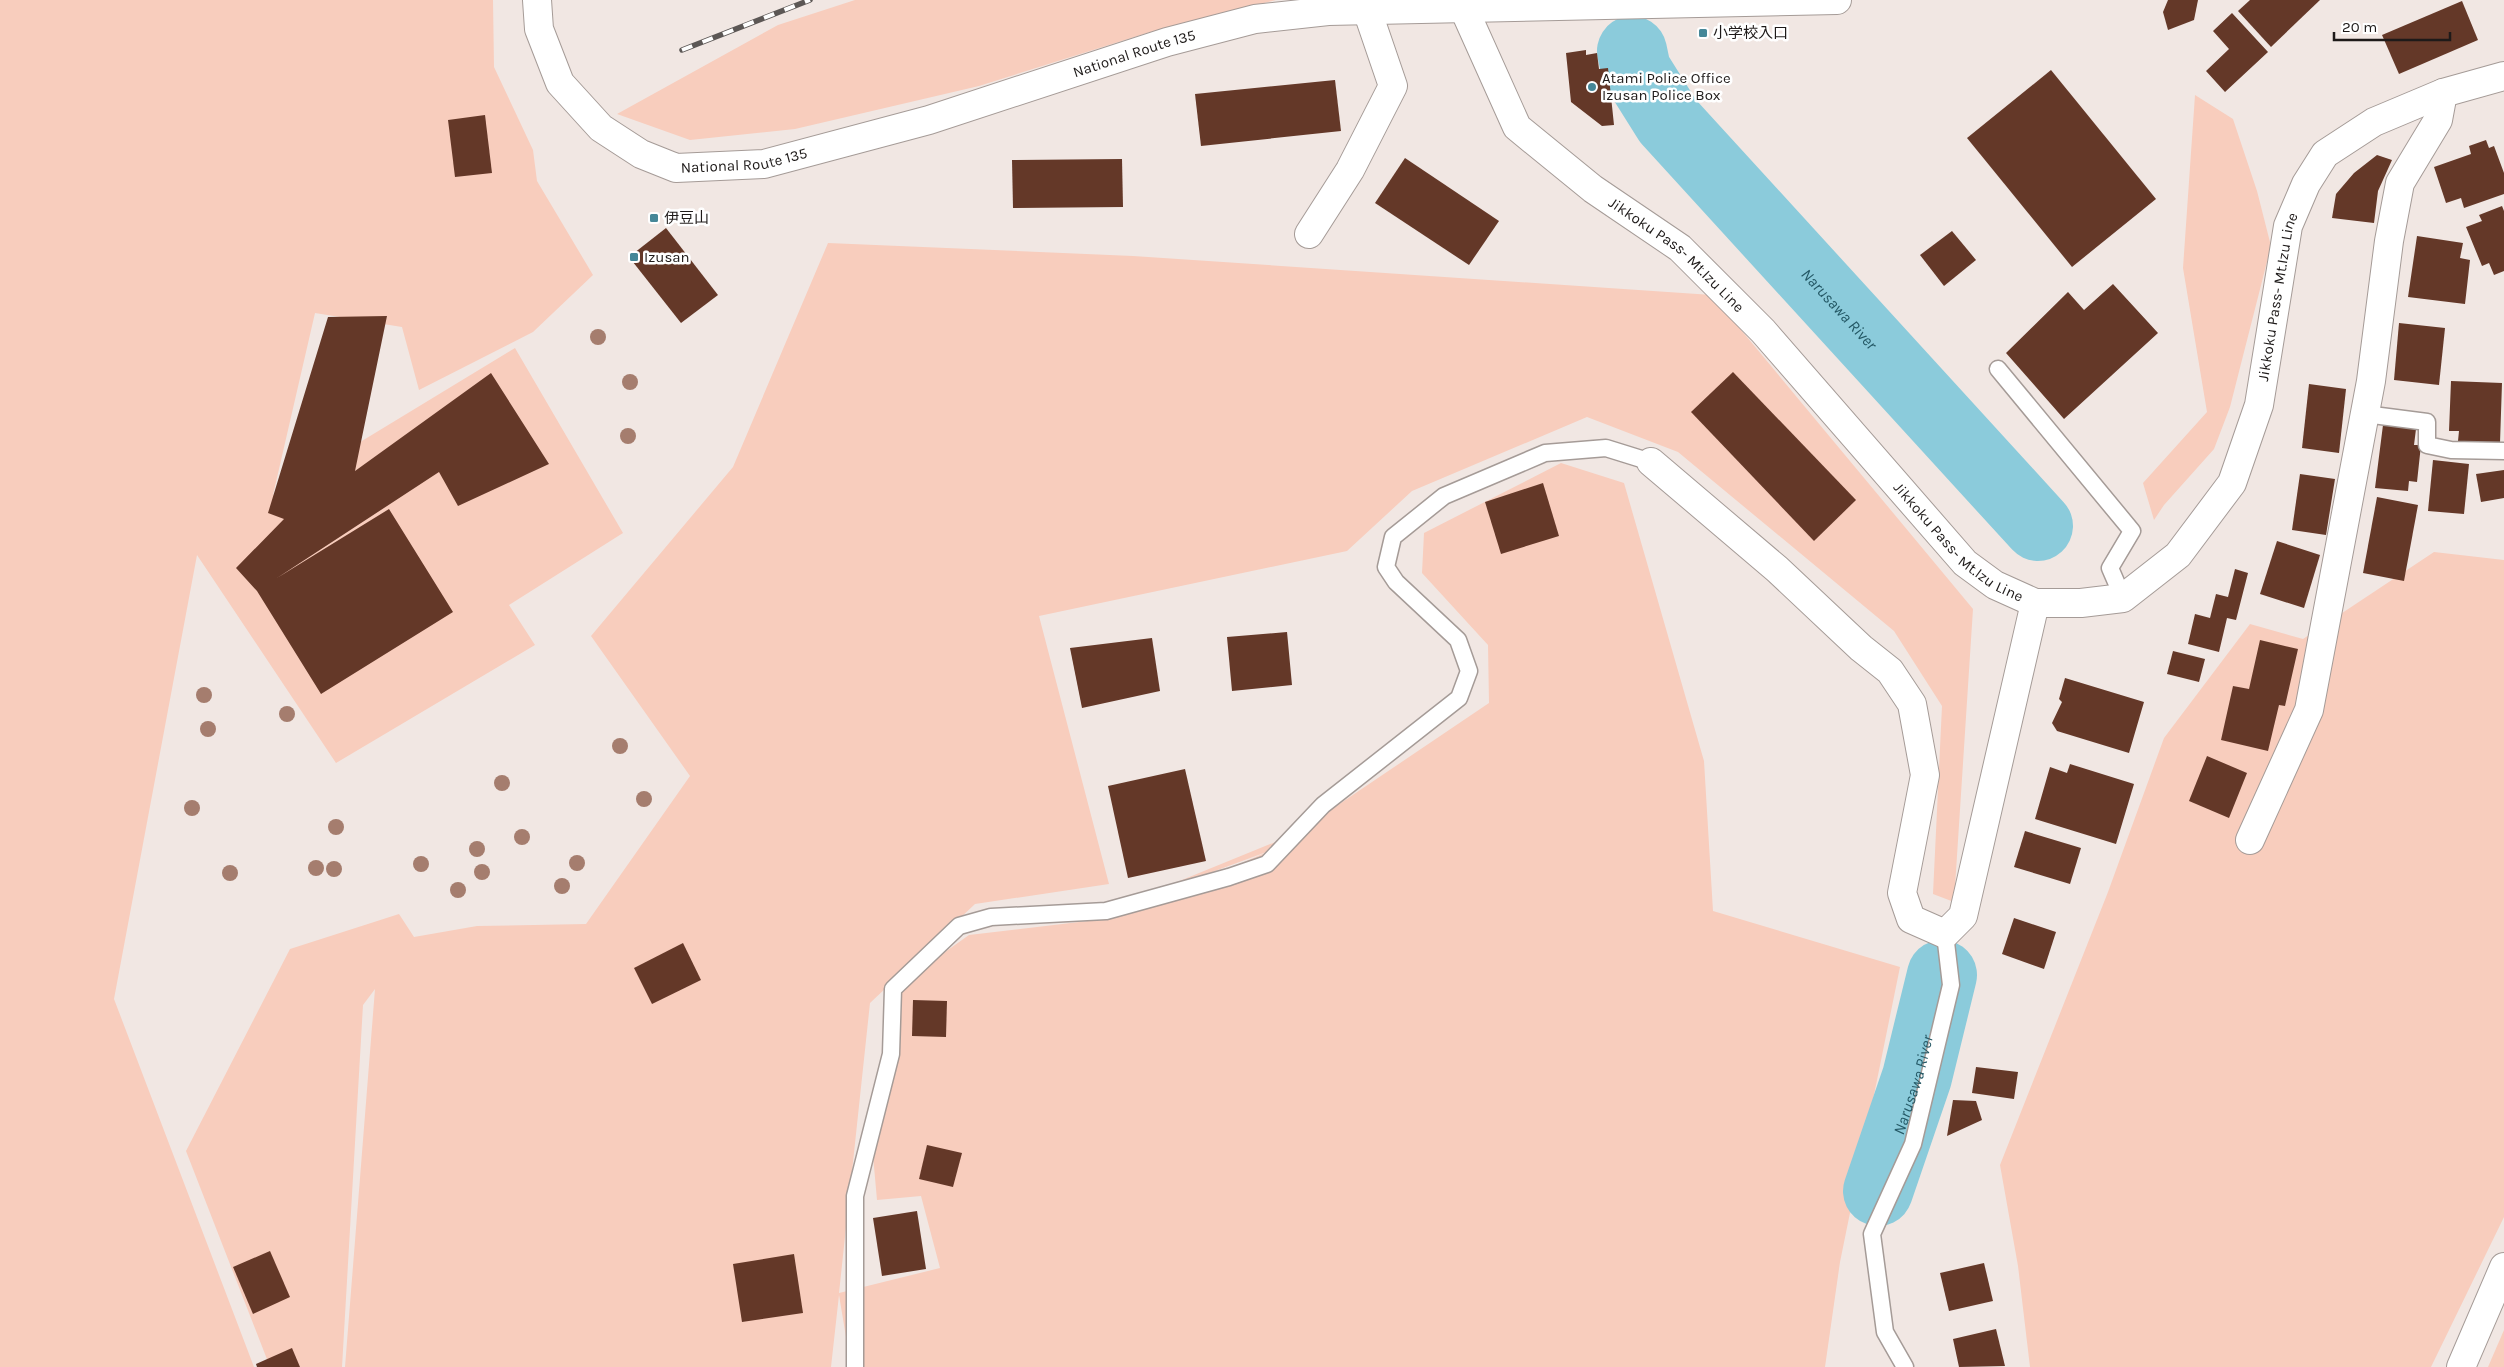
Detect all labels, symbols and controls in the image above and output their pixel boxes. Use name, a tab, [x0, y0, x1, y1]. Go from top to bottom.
scale bar	[2334, 10, 2450, 42]
text: 20 m	[2342, 18, 2377, 36]
place label: 小学校入口	[1713, 24, 1788, 42]
street label: National Route 135	[1071, 26, 1198, 81]
marker: 小学校入口	[1697, 27, 1709, 39]
place label: Atami Police Office Izusan Police Box	[1602, 69, 1731, 104]
marker: Atami Police Office Izusan Police Box	[1586, 81, 1598, 93]
street label: National Route 135	[680, 144, 809, 177]
street label: Jikkoku Pass- Mt.Izu Line	[1605, 193, 1748, 316]
place label: 伊豆山	[664, 209, 709, 227]
street label: Jikkoku Pass- Mt.Izu Line	[2254, 210, 2302, 383]
marker: 伊豆山	[648, 212, 660, 224]
place label: Izusan	[644, 248, 690, 266]
marker: Izusan	[628, 251, 640, 263]
water label: Narusawa River	[1797, 265, 1881, 354]
street label: Jikkoku Pass- Mt.Izu Line	[1890, 479, 2026, 605]
water label: Narusawa River	[1889, 1033, 1937, 1137]

